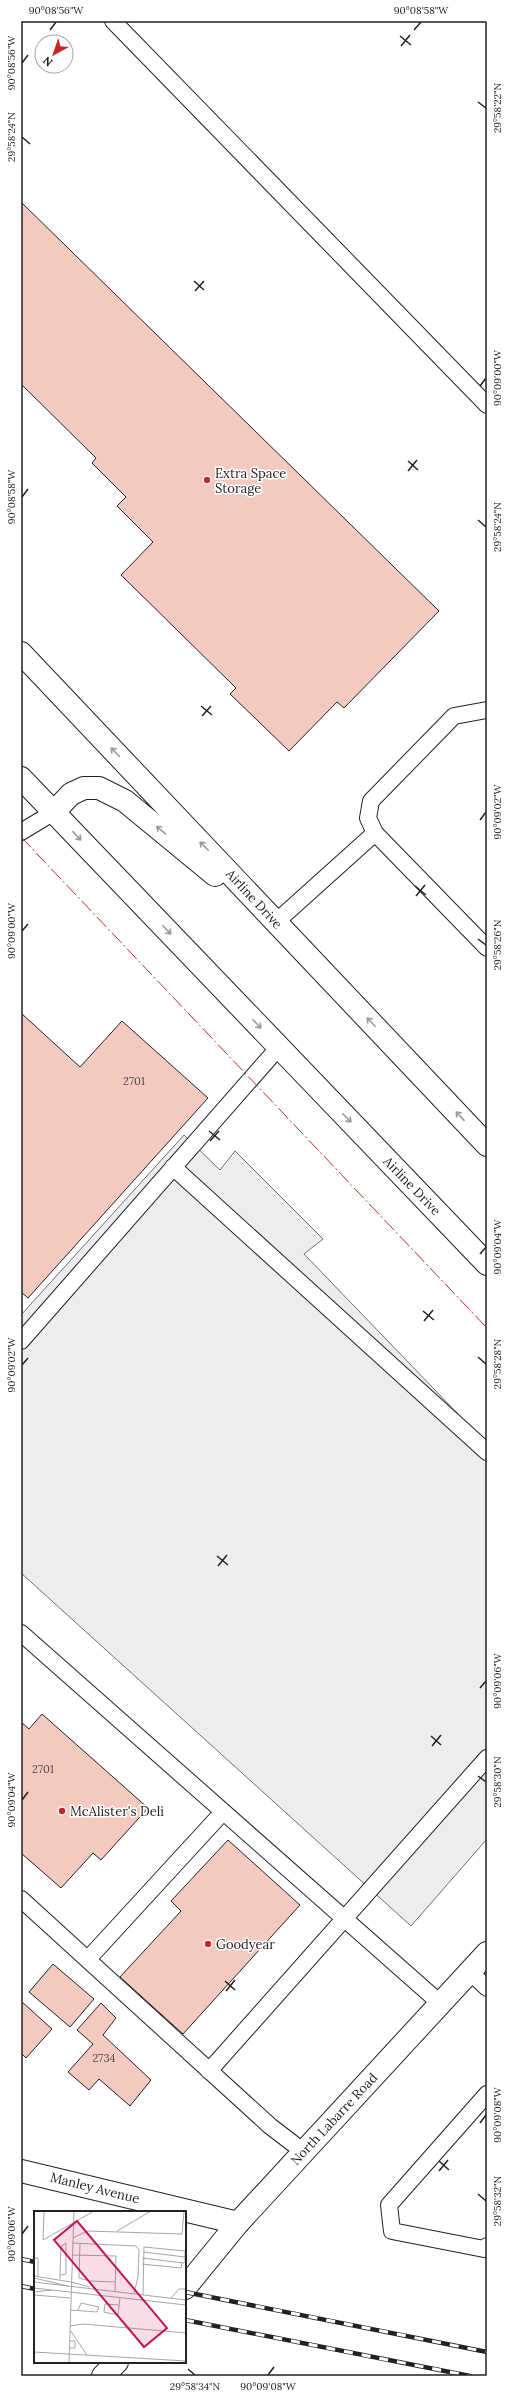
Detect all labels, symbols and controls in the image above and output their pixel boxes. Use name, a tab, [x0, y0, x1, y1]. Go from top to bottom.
text: 90°08'56"W	[29, 4, 84, 17]
text: 90°08'58"W	[394, 4, 449, 17]
north arrow	[34, 34, 74, 74]
text: 90°08'56"W	[5, 35, 18, 90]
text: N	[39, 53, 55, 70]
text: 29°58'22"N	[491, 83, 504, 133]
text: 29°58'24"N	[5, 112, 18, 162]
text: 90°09'00"W	[491, 349, 504, 406]
place label: Extra Space Storage	[215, 465, 286, 497]
text: 90°08'58"W	[5, 469, 18, 524]
marker: Extra Space Storage	[202, 475, 212, 485]
text: 29°58'24"N	[491, 502, 504, 552]
one-way arrow	[110, 747, 120, 757]
text: 90°09'02"W	[491, 783, 504, 840]
one-way arrow	[156, 826, 167, 835]
one-way arrow	[72, 831, 81, 841]
one-way arrow	[199, 841, 209, 851]
street label: Airline Drive	[221, 865, 286, 932]
text: 90°09'00"W	[5, 902, 18, 959]
text: 29°58'26"N	[491, 919, 504, 970]
one-way arrow	[162, 925, 172, 935]
one-way arrow	[366, 1017, 376, 1027]
one-way arrow	[252, 1019, 262, 1029]
house number: 2701	[123, 1074, 145, 1088]
one-way arrow	[456, 1111, 465, 1121]
one-way arrow	[342, 1113, 352, 1123]
street label: Airline Drive	[379, 1152, 444, 1219]
text: 90°09'04"W	[491, 1218, 504, 1275]
text: 90°09'02"W	[5, 1336, 18, 1393]
text: 29°58'28"N	[491, 1338, 504, 1389]
text: 90°09'06"W	[491, 1652, 504, 1709]
text: 29°58'30"N	[491, 1756, 504, 1808]
house number: 2701	[32, 1762, 54, 1776]
text: 90°09'04"W	[5, 1771, 18, 1828]
place label: McAlister's Deli	[70, 1803, 164, 1820]
marker: McAlister's Deli	[57, 1806, 67, 1816]
place label: Goodyear	[216, 1936, 275, 1953]
marker: Goodyear	[203, 1939, 213, 1949]
house number: 2734	[92, 2051, 116, 2065]
street label: North Labarre Road	[287, 2069, 381, 2169]
text: 90°09'08"W	[491, 2086, 504, 2143]
street label: Manley Avenue	[49, 2169, 141, 2207]
text: 29°58'32"N	[491, 2175, 504, 2226]
text: 90°09'06"W	[5, 2205, 18, 2262]
inset map	[34, 2211, 186, 2363]
text: 29°58'34"N	[170, 2380, 221, 2393]
text: 90°09'08"W	[240, 2380, 297, 2393]

